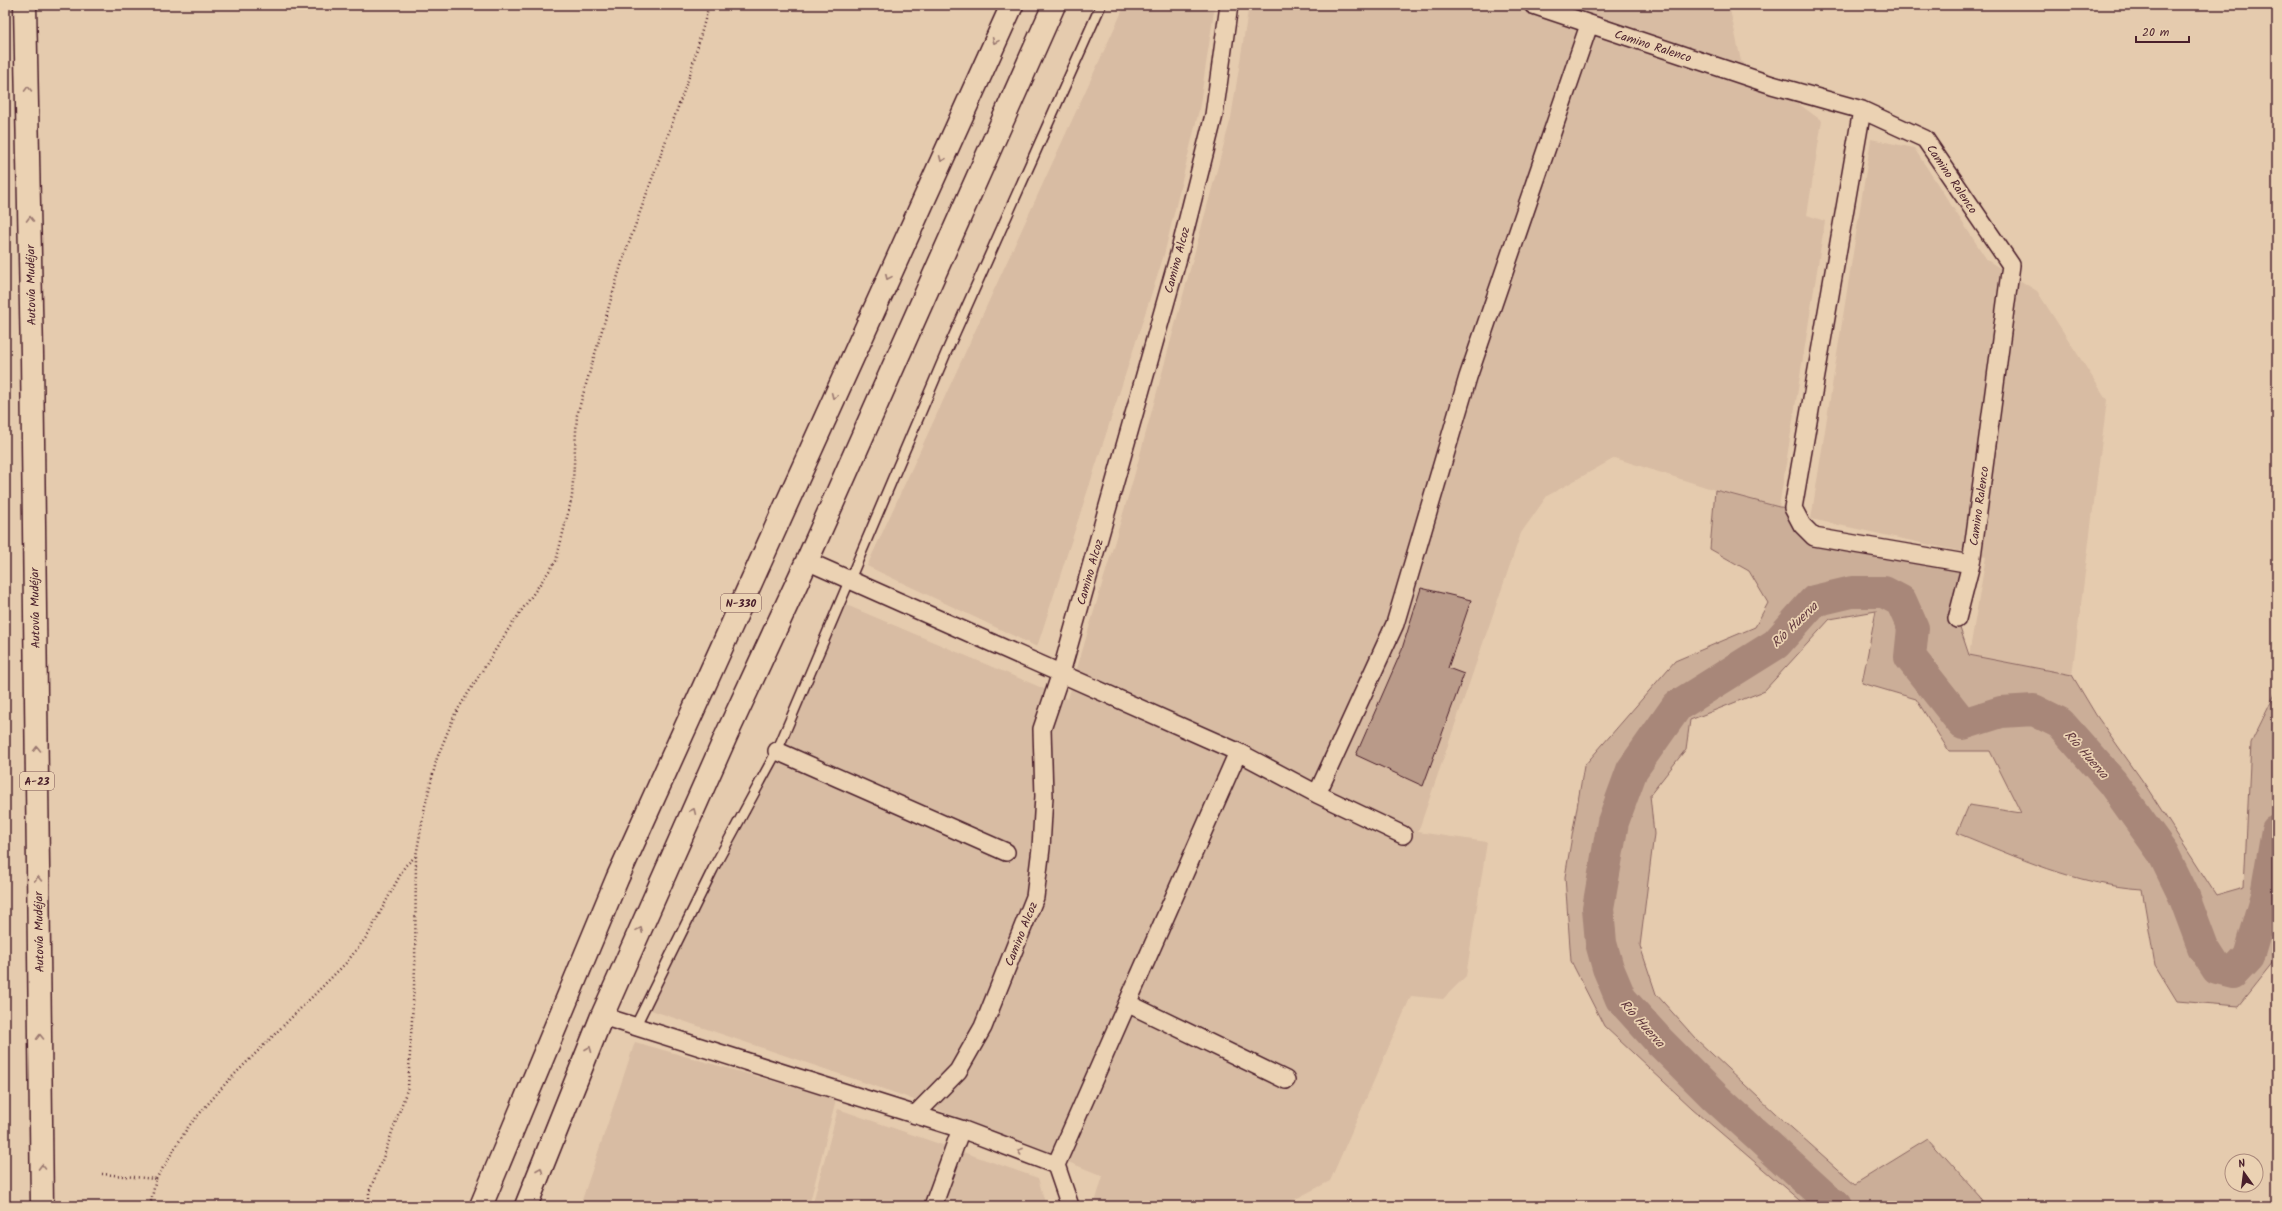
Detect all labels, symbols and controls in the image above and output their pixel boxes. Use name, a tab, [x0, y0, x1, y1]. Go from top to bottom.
scale bar	[2136, 18, 2189, 44]
text: 20 m	[2142, 23, 2170, 42]
street label: Camino Ralenco	[1612, 25, 1694, 68]
one-way arrow	[992, 37, 1000, 44]
one-way arrow	[24, 86, 32, 92]
street label: Camino Ralenco	[1921, 141, 1982, 218]
one-way arrow	[939, 155, 947, 162]
one-way arrow	[26, 216, 34, 222]
street label: Camino Alcoz	[1159, 225, 1195, 296]
street label: Autovía Mudéjar	[21, 243, 42, 325]
one-way arrow	[885, 273, 893, 281]
one-way arrow	[831, 392, 839, 399]
street label: Camino Ralenco	[1965, 465, 1994, 547]
street label: Camino Alcoz	[1072, 537, 1109, 608]
street label: Autovía Mudéjar	[25, 566, 46, 648]
road number: N-330	[721, 594, 761, 612]
water label: Río Huerva	[1767, 597, 1824, 653]
water label: Río Huerva	[2059, 726, 2114, 785]
one-way arrow	[33, 746, 41, 752]
road number: A-23	[20, 772, 54, 790]
one-way arrow	[688, 807, 696, 815]
one-way arrow	[34, 876, 42, 882]
street label: Autovía Mudéjar	[29, 890, 50, 972]
street label: Camino Alcoz	[1000, 899, 1043, 969]
one-way arrow	[635, 926, 643, 934]
water label: Río Huerva	[1615, 995, 1670, 1053]
one-way arrow	[36, 1034, 44, 1040]
one-way arrow	[584, 1046, 592, 1053]
one-way arrow	[1016, 1148, 1023, 1156]
north arrow	[2224, 1153, 2264, 1193]
text: N	[2236, 1155, 2247, 1174]
one-way arrow	[38, 1164, 46, 1170]
one-way arrow	[536, 1166, 544, 1173]

